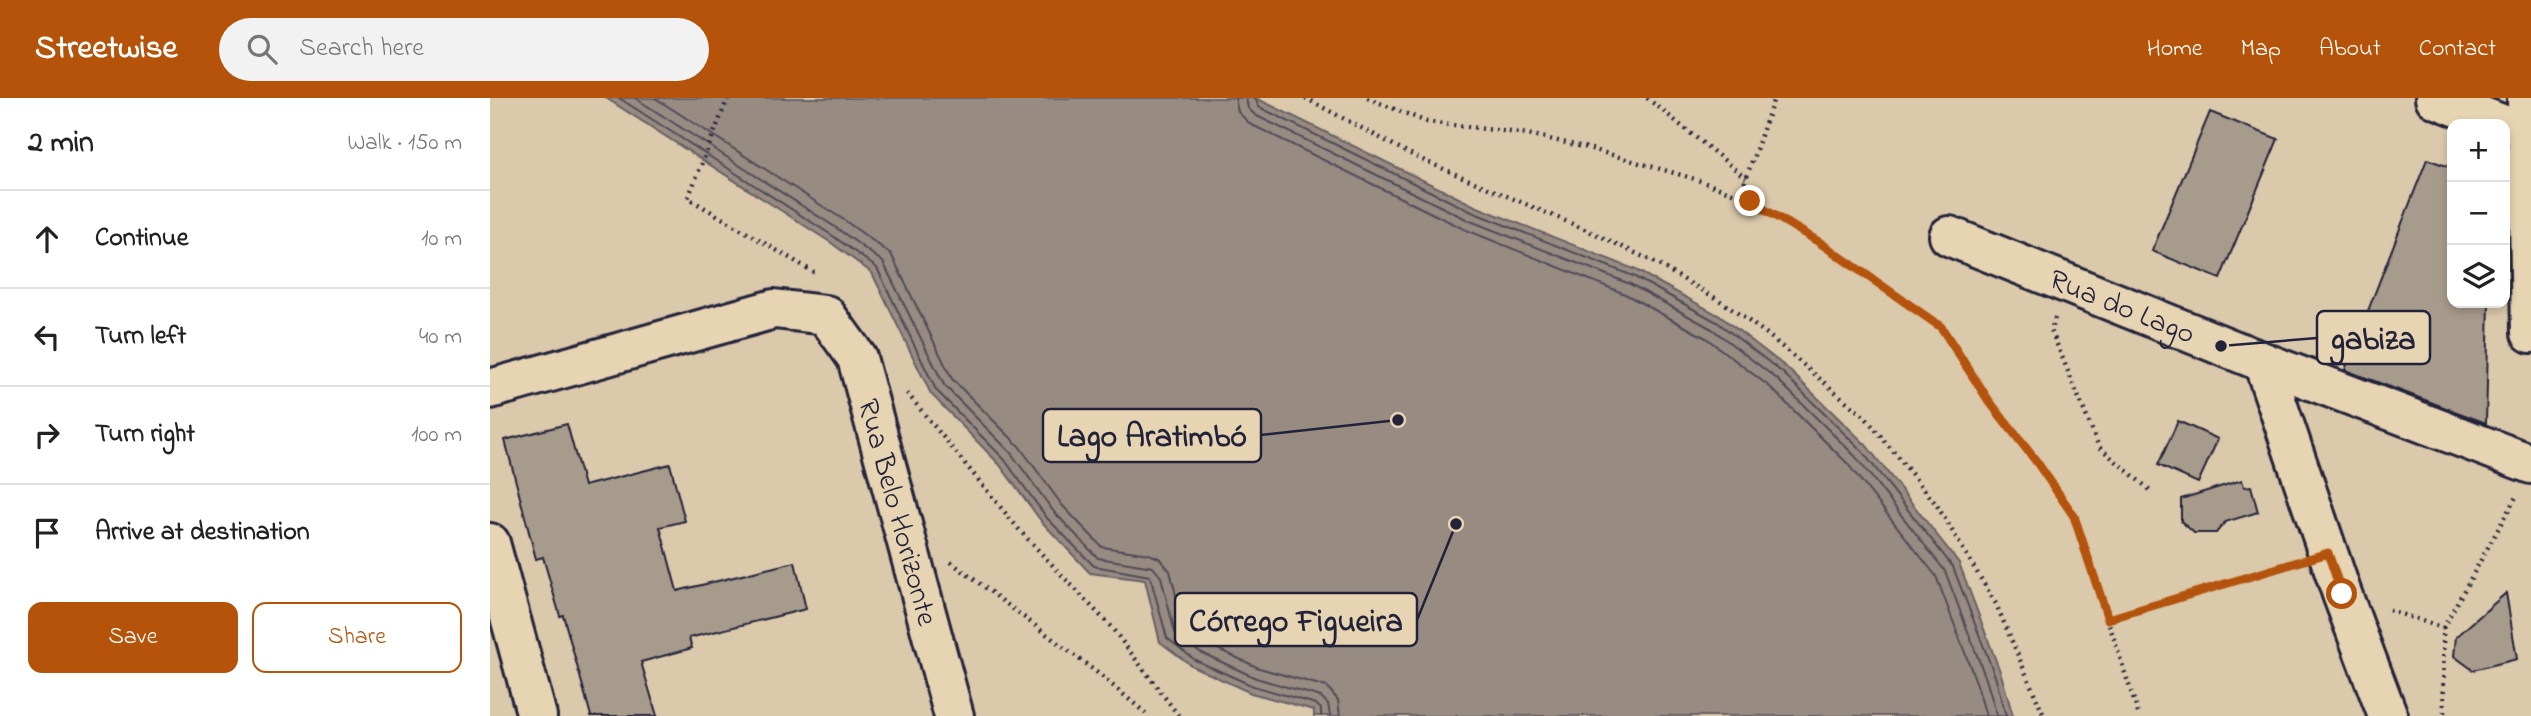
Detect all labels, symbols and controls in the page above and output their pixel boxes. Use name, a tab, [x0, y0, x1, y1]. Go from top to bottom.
search box	[219, 18, 709, 81]
text: Streetwise	[35, 25, 177, 73]
icon: search	[243, 30, 281, 68]
text: Search here	[299, 30, 424, 68]
text: Home	[2147, 32, 2203, 67]
text: Map	[2241, 32, 2281, 67]
text: About	[2319, 32, 2381, 67]
text: Contact	[2419, 32, 2496, 67]
map controls	[2447, 119, 2510, 308]
button: +	[2447, 119, 2510, 182]
text: 2 min	[28, 122, 94, 166]
text: Walk · 150 m	[347, 127, 462, 160]
button: −	[2447, 182, 2510, 245]
route end	[1734, 185, 1765, 216]
icon: ahead	[28, 220, 66, 258]
text: Continue	[95, 220, 188, 258]
text: 10 m	[421, 223, 462, 256]
button: layers	[2447, 245, 2510, 308]
street label: Rua do Lago	[2042, 259, 2201, 357]
callout: gabiza	[2317, 311, 2430, 364]
icon: left	[28, 318, 66, 356]
text: Turn left	[95, 318, 186, 356]
text: gabiza	[2329, 318, 2416, 366]
text: 40 m	[419, 321, 462, 354]
street label: Rua Belo Horizonte	[844, 394, 948, 632]
callout: Lago Aratimbó	[1043, 409, 1261, 462]
text: Lago Aratimbó	[1057, 415, 1247, 463]
icon: right	[28, 416, 66, 454]
text: Turn right	[95, 416, 195, 454]
text: 100 m	[411, 419, 462, 452]
icon: arrive	[28, 514, 66, 552]
text: Arrive at destination	[95, 514, 310, 552]
route start	[2326, 578, 2357, 609]
callout: Córrego Figueira	[1175, 593, 1417, 646]
text: Córrego Figueira	[1189, 600, 1403, 648]
button: Save	[28, 602, 238, 673]
button: Share	[252, 602, 462, 673]

